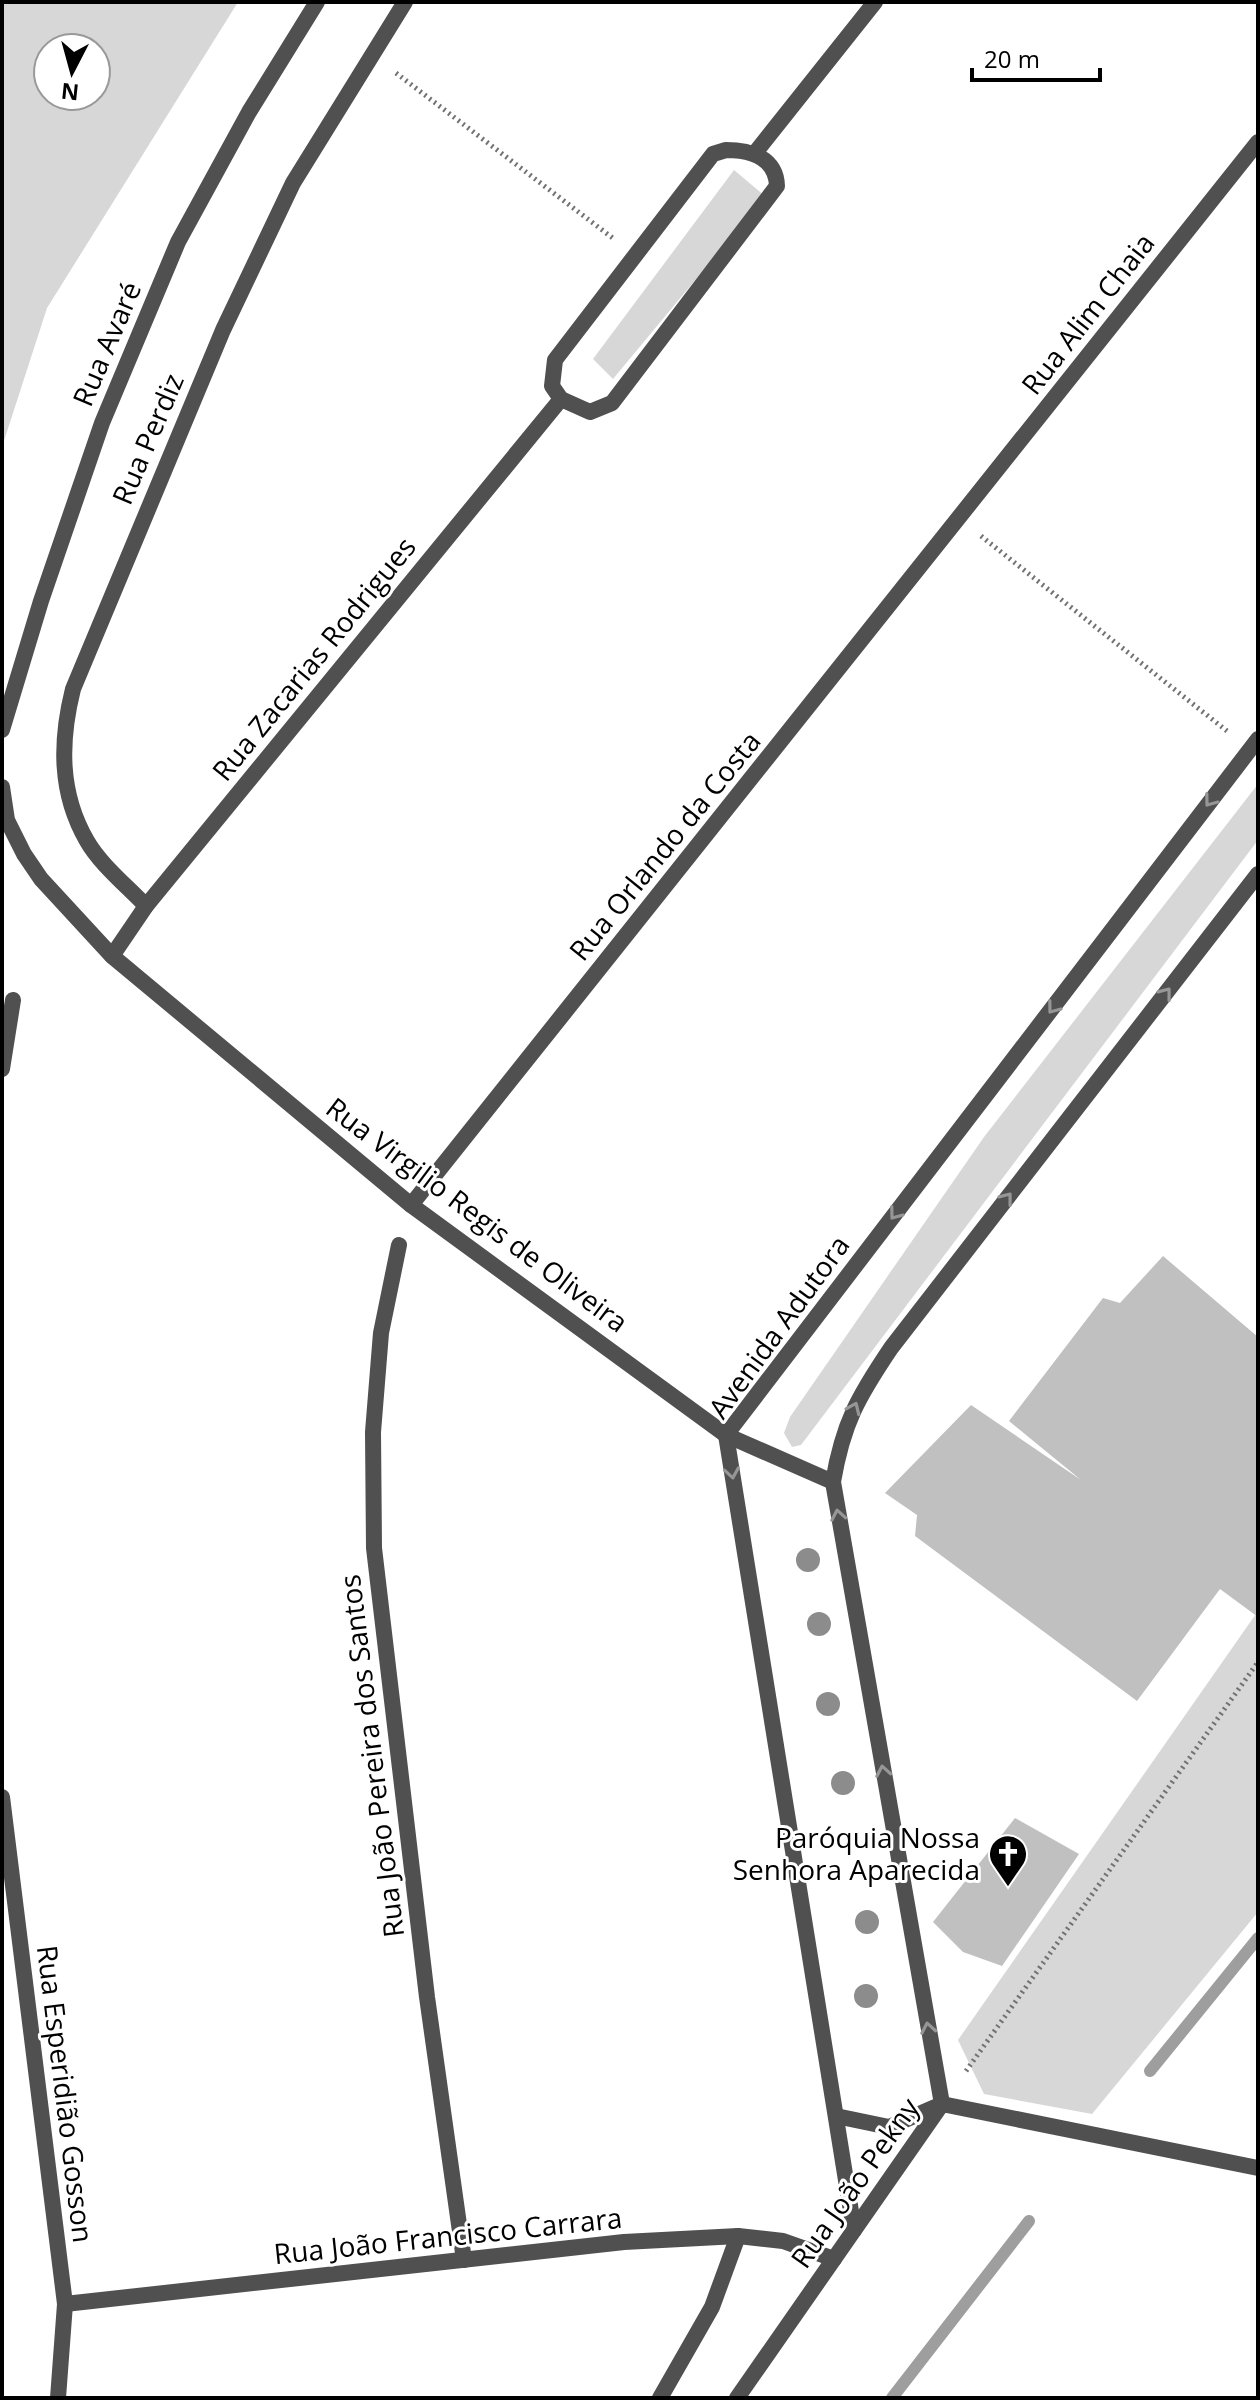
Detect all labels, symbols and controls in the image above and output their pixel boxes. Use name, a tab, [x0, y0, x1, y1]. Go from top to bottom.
north arrow	[32, 32, 112, 112]
scale bar	[972, 32, 1100, 82]
text: 20 m	[984, 42, 1040, 75]
text: N	[59, 77, 80, 109]
street label: Rua Alim Chaia	[1012, 225, 1162, 402]
street label: Rua Avaré	[63, 276, 149, 412]
street label: Rua Perdiz	[103, 367, 192, 510]
street label: Rua Zacarias Rodrigues	[203, 528, 424, 788]
street label: Rua Orlando da Costa	[560, 723, 769, 968]
one-way arrow	[1206, 792, 1220, 807]
one-way arrow	[1157, 987, 1171, 1002]
one-way arrow	[1048, 999, 1062, 1014]
street label: Rua Virgilio Regis de Oliveira	[319, 1088, 636, 1340]
one-way arrow	[998, 1193, 1012, 1207]
one-way arrow	[890, 1205, 904, 1220]
street label: Avenida Adutora	[699, 1227, 857, 1426]
one-way arrow	[844, 1401, 860, 1416]
one-way arrow	[723, 1466, 740, 1480]
one-way arrow	[831, 1509, 848, 1522]
street label: Rua João Pereira dos Santos	[330, 1573, 412, 1940]
one-way arrow	[876, 1765, 893, 1778]
place label: Paróquia Nossa Senhora Aparecida	[733, 1818, 980, 1888]
church icon: Paróquia Nossa Senhora Aparecida	[987, 1833, 1029, 1888]
street label: Rua Esperidião Gosson	[29, 1943, 103, 2245]
one-way arrow	[921, 2021, 938, 2034]
street label: Rua João Pekny	[781, 2089, 928, 2275]
street label: Rua João Francisco Carrara	[272, 2198, 624, 2272]

